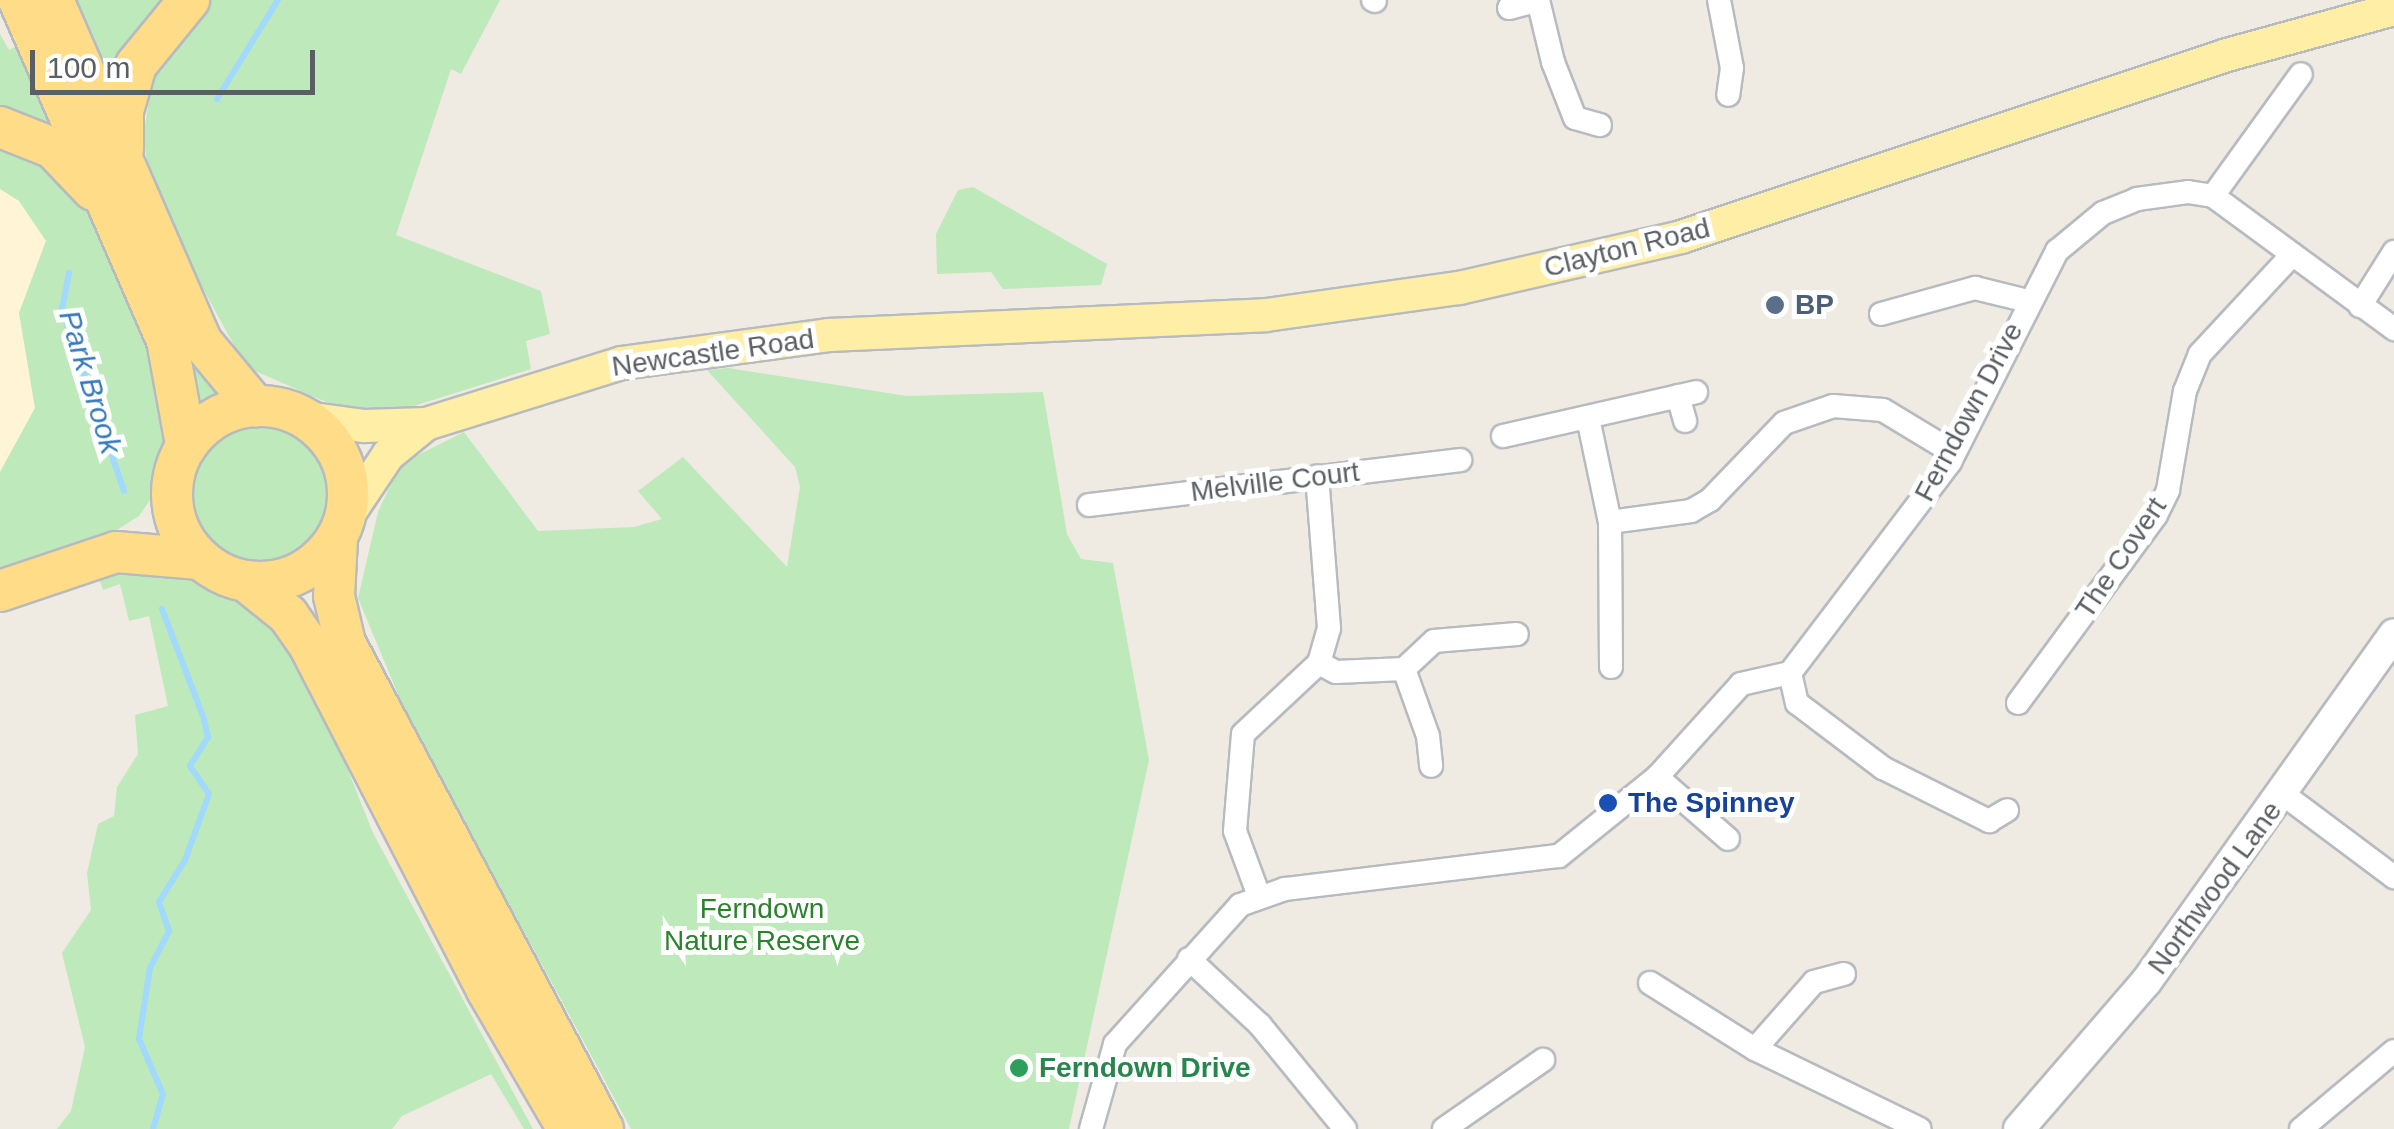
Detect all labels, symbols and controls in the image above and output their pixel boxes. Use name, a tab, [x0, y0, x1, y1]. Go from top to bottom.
scale bar	[35, 30, 320, 92]
text: 100 m	[47, 51, 130, 84]
street label: Clayton Road	[1541, 211, 1713, 285]
place label: BP	[1795, 288, 1834, 322]
marker: BP	[1764, 294, 1786, 316]
water label: Park Brook	[51, 306, 129, 458]
street label: Ferndown Drive	[1908, 317, 2030, 507]
street label: Newcastle Road	[610, 322, 816, 384]
street label: Melville Court	[1189, 455, 1361, 509]
street label: The Covert	[2068, 491, 2174, 625]
place label: The Spinney	[1628, 786, 1794, 820]
marker: The Spinney	[1597, 792, 1619, 814]
street label: Northwood Lane	[2141, 795, 2289, 981]
park label: Ferndown Nature Reserve	[664, 892, 860, 958]
place label: Ferndown Drive	[1039, 1051, 1251, 1085]
marker: Ferndown Drive	[1008, 1057, 1030, 1079]

